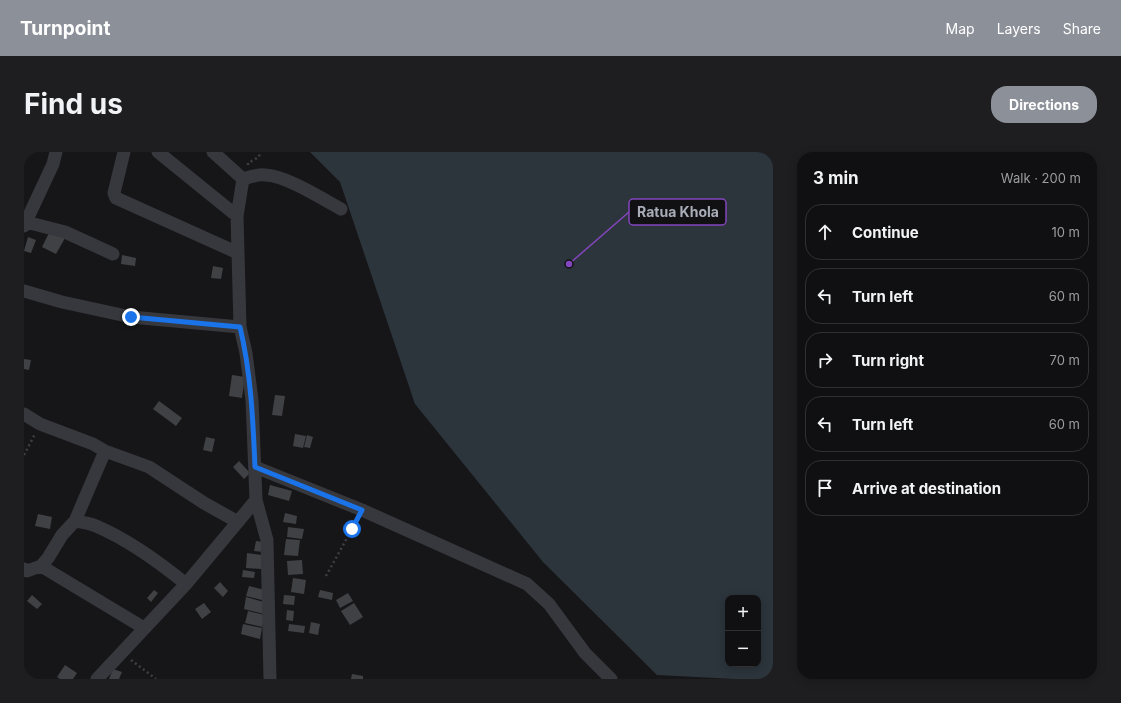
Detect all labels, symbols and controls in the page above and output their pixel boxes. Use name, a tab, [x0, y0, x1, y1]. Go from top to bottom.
text: Turnpoint	[20, 17, 110, 40]
text: Map	[946, 20, 975, 37]
text: Layers	[997, 20, 1041, 37]
text: Share	[1063, 20, 1101, 37]
button: Directions	[991, 86, 1097, 123]
text: Find us	[24, 87, 123, 121]
text: 3 min	[813, 168, 859, 188]
text: Walk · 200 m	[1001, 170, 1081, 186]
callout: Ratua Khola	[629, 199, 726, 225]
text: Ratua Khola	[637, 203, 719, 220]
icon: ahead	[814, 221, 836, 243]
text: Continue	[852, 223, 919, 242]
text: 10 m	[1051, 224, 1080, 240]
icon: left	[814, 285, 836, 307]
text: Turn left	[852, 287, 913, 306]
text: 60 m	[1049, 288, 1080, 304]
route end	[122, 308, 140, 326]
icon: right	[814, 349, 836, 371]
text: Turn right	[852, 351, 924, 370]
text: 70 m	[1050, 352, 1080, 368]
icon: left	[814, 413, 836, 435]
text: Turn left	[852, 415, 913, 434]
text: 60 m	[1049, 416, 1080, 432]
icon: arrive	[814, 477, 836, 499]
text: Arrive at destination	[852, 479, 1001, 498]
route start	[343, 520, 361, 538]
map controls	[725, 595, 761, 667]
button: +	[725, 595, 761, 631]
button: −	[725, 631, 761, 667]

